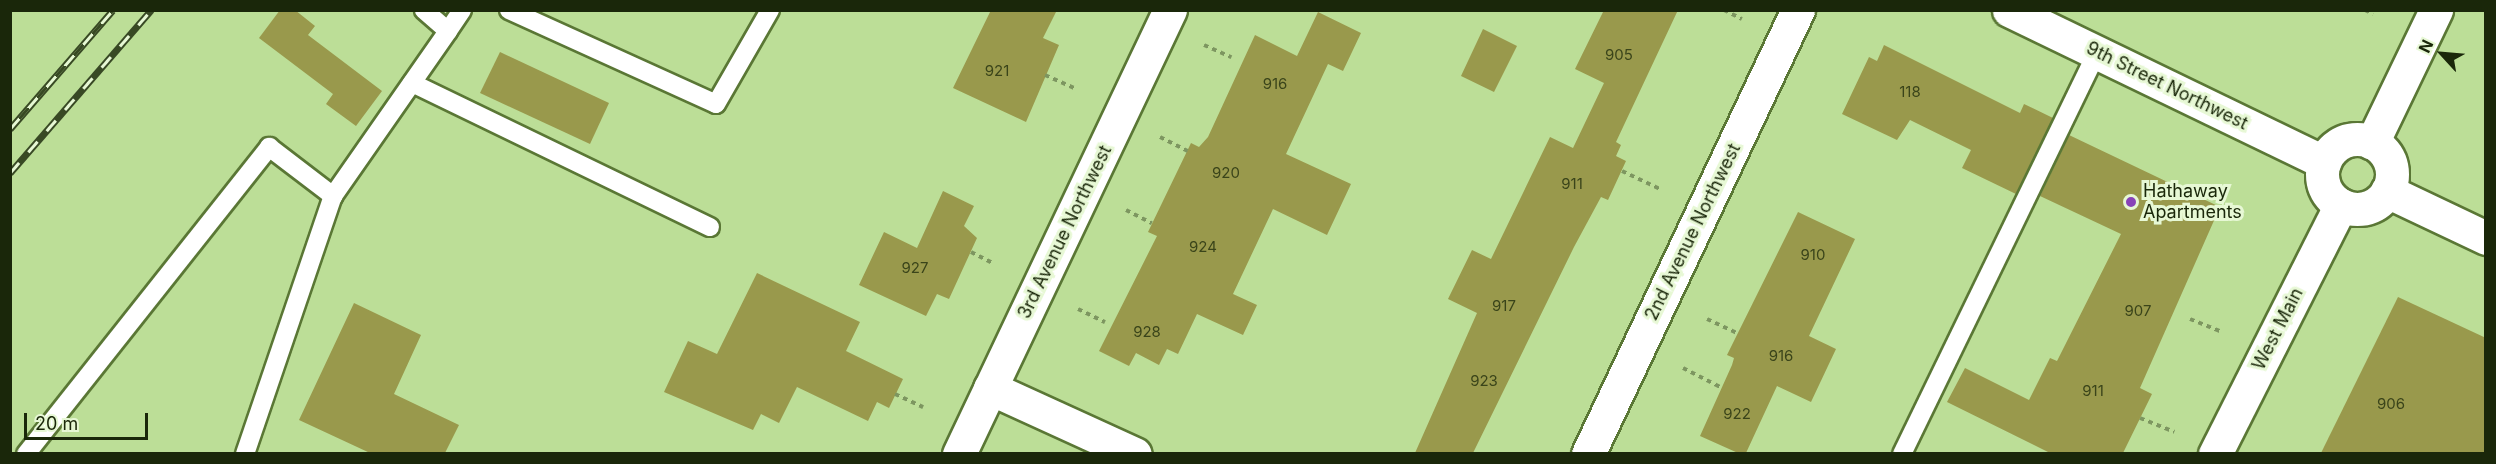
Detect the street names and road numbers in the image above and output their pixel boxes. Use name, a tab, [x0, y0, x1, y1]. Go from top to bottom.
street label: 9th Street Northwest	[2083, 37, 2251, 135]
street label: 2nd Avenue Northwest	[1641, 140, 1745, 324]
street label: 3rd Avenue Northwest	[1014, 142, 1116, 322]
street label: West Main	[2248, 284, 2308, 374]

